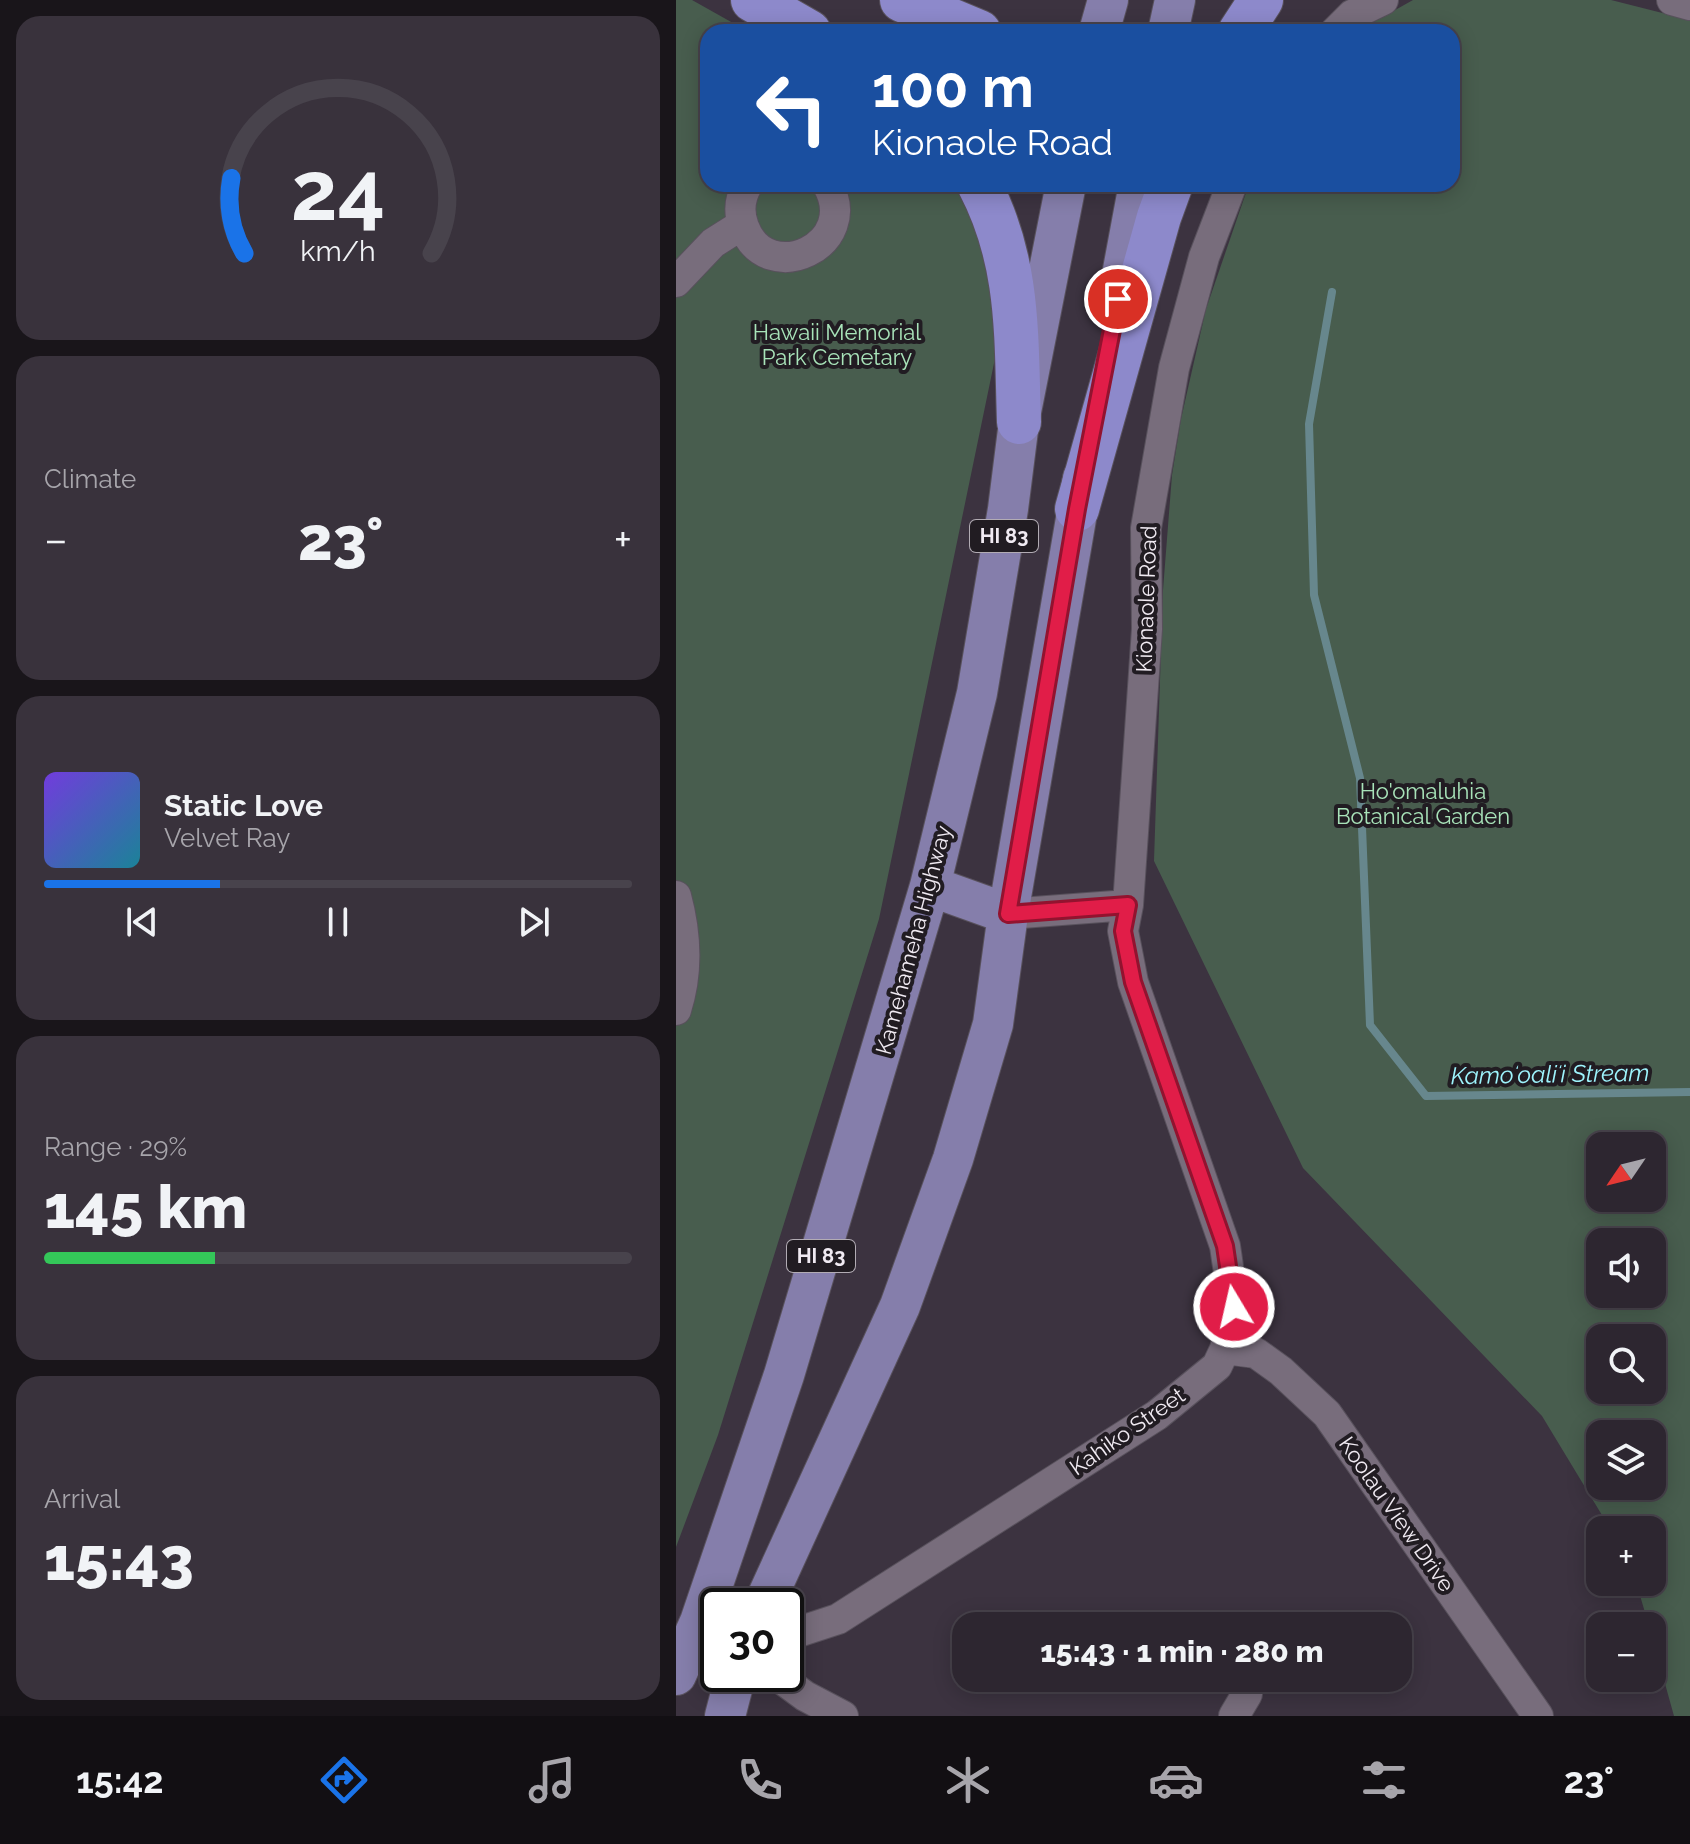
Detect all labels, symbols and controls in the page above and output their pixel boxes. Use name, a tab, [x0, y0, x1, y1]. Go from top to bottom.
text: 100 m	[872, 54, 1034, 120]
icon: left	[740, 56, 844, 160]
text: Kionaole Road	[872, 121, 1113, 163]
text: 24	[291, 142, 385, 239]
text: km/h	[300, 234, 376, 268]
pin	[1084, 265, 1152, 333]
icon: arrive	[1096, 277, 1140, 321]
park label: Hawaii Memorial Park Cemetary	[753, 319, 921, 370]
text: Climate	[44, 464, 136, 494]
text: 23°	[298, 504, 384, 574]
text: −	[44, 514, 68, 565]
text: +	[614, 514, 632, 565]
road number: HI 83	[970, 520, 1038, 552]
street label: Kionaole Road	[1130, 525, 1162, 673]
park label: Ho'omaluhia Botanical Garden	[1336, 778, 1510, 829]
text: Static Love	[164, 788, 323, 823]
text: Velvet Ray	[164, 823, 290, 853]
street label: Kamehameha Highway	[870, 823, 956, 1057]
icon: previous	[120, 900, 164, 944]
icon: pause	[316, 900, 360, 944]
icon: next	[512, 900, 556, 944]
water label: Kamoʻoaliʻi Stream	[1450, 1058, 1650, 1090]
text: Range · 29%	[44, 1132, 187, 1162]
north arrow	[1586, 1132, 1666, 1212]
map controls	[1586, 1132, 1666, 1692]
text: 145 km	[44, 1172, 247, 1242]
button: sound	[1586, 1228, 1666, 1308]
road number: HI 83	[787, 1240, 855, 1272]
position arrow	[1192, 1265, 1276, 1349]
button: search	[1586, 1324, 1666, 1404]
street label: Kahiko Street	[1064, 1381, 1190, 1480]
button: layers	[1586, 1420, 1666, 1500]
street label: Koolau View Drive	[1334, 1431, 1460, 1597]
text: Arrival	[44, 1484, 120, 1514]
button: +	[1586, 1516, 1666, 1596]
text: 15:43	[44, 1524, 194, 1594]
speed limit sign: 30	[700, 1588, 804, 1692]
button: −	[1586, 1612, 1666, 1692]
text: 15:43 · 1 min · 280 m	[1040, 1634, 1324, 1669]
icon: directions	[316, 1752, 372, 1808]
icon: music	[524, 1752, 580, 1808]
icon: phone	[732, 1752, 788, 1808]
icon: climate	[940, 1752, 996, 1808]
icon: car	[1148, 1752, 1204, 1808]
icon: filters	[1356, 1752, 1412, 1808]
text: 15:42	[76, 1759, 164, 1801]
text: 23°	[1564, 1759, 1614, 1801]

